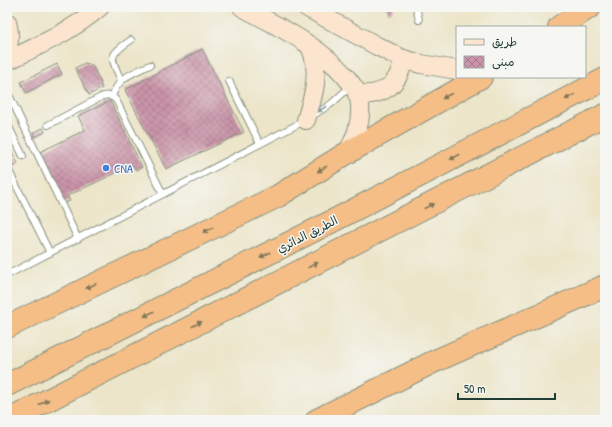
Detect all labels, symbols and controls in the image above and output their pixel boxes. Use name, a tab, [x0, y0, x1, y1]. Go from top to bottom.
legend	[456, 26, 586, 78]
text: طريق	[492, 33, 517, 50]
text: مبنى	[492, 53, 515, 70]
one-way arrow	[441, 93, 453, 100]
one-way arrow	[565, 94, 576, 100]
one-way arrow	[316, 106, 328, 113]
one-way arrow	[449, 154, 461, 160]
place label: CNA	[114, 160, 133, 177]
marker: CNA	[101, 163, 111, 173]
one-way arrow	[316, 165, 328, 172]
one-way arrow	[423, 203, 435, 209]
street label: الطريق الدائري	[273, 211, 341, 258]
one-way arrow	[202, 227, 214, 233]
one-way arrow	[259, 252, 271, 259]
one-way arrow	[307, 262, 319, 268]
one-way arrow	[85, 283, 96, 289]
one-way arrow	[143, 311, 155, 317]
one-way arrow	[192, 321, 203, 327]
scale bar	[458, 375, 555, 401]
text: 50 m	[464, 380, 485, 397]
one-way arrow	[38, 399, 50, 405]

